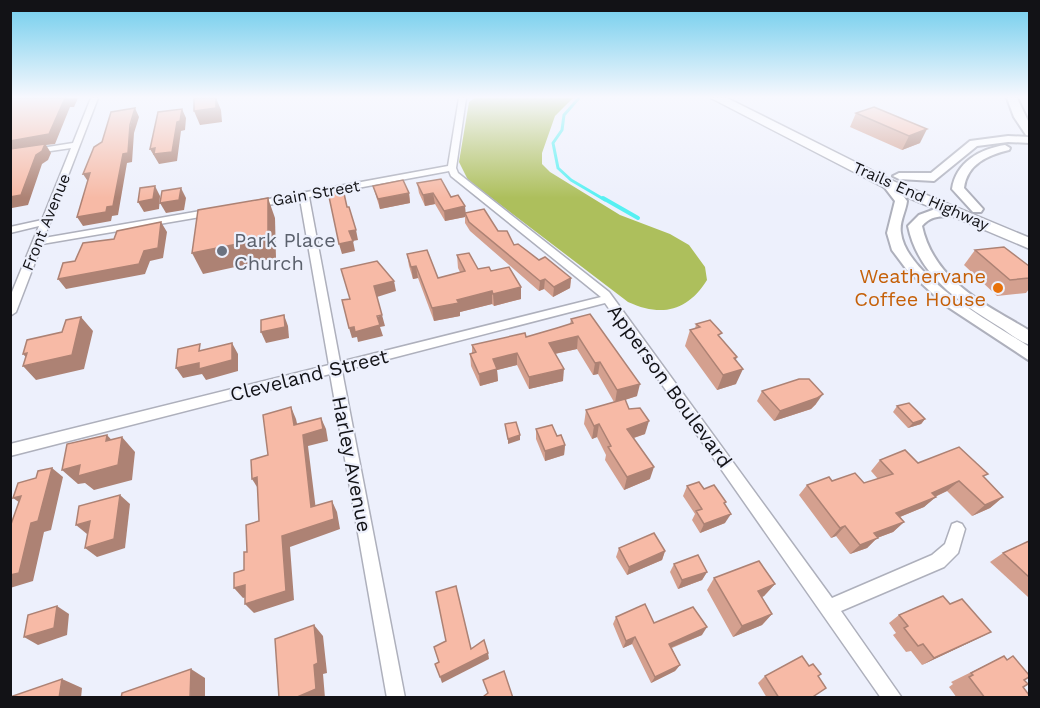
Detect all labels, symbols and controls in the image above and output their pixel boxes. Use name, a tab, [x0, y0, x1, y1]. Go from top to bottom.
street label: Trails End Highway	[850, 157, 993, 235]
street label: Front Avenue	[18, 171, 74, 273]
street label: Gain Street	[271, 176, 361, 210]
place label: Park Place Church	[234, 228, 336, 275]
marker: Park Place Church	[215, 244, 229, 258]
place label: Weathervane Coffee House	[854, 264, 986, 311]
marker: Weathervane Coffee House	[991, 281, 1005, 295]
street label: Apperson Boulevard	[603, 300, 737, 472]
street label: Cleveland Street	[227, 344, 391, 406]
street label: Harley Avenue	[327, 394, 377, 534]

